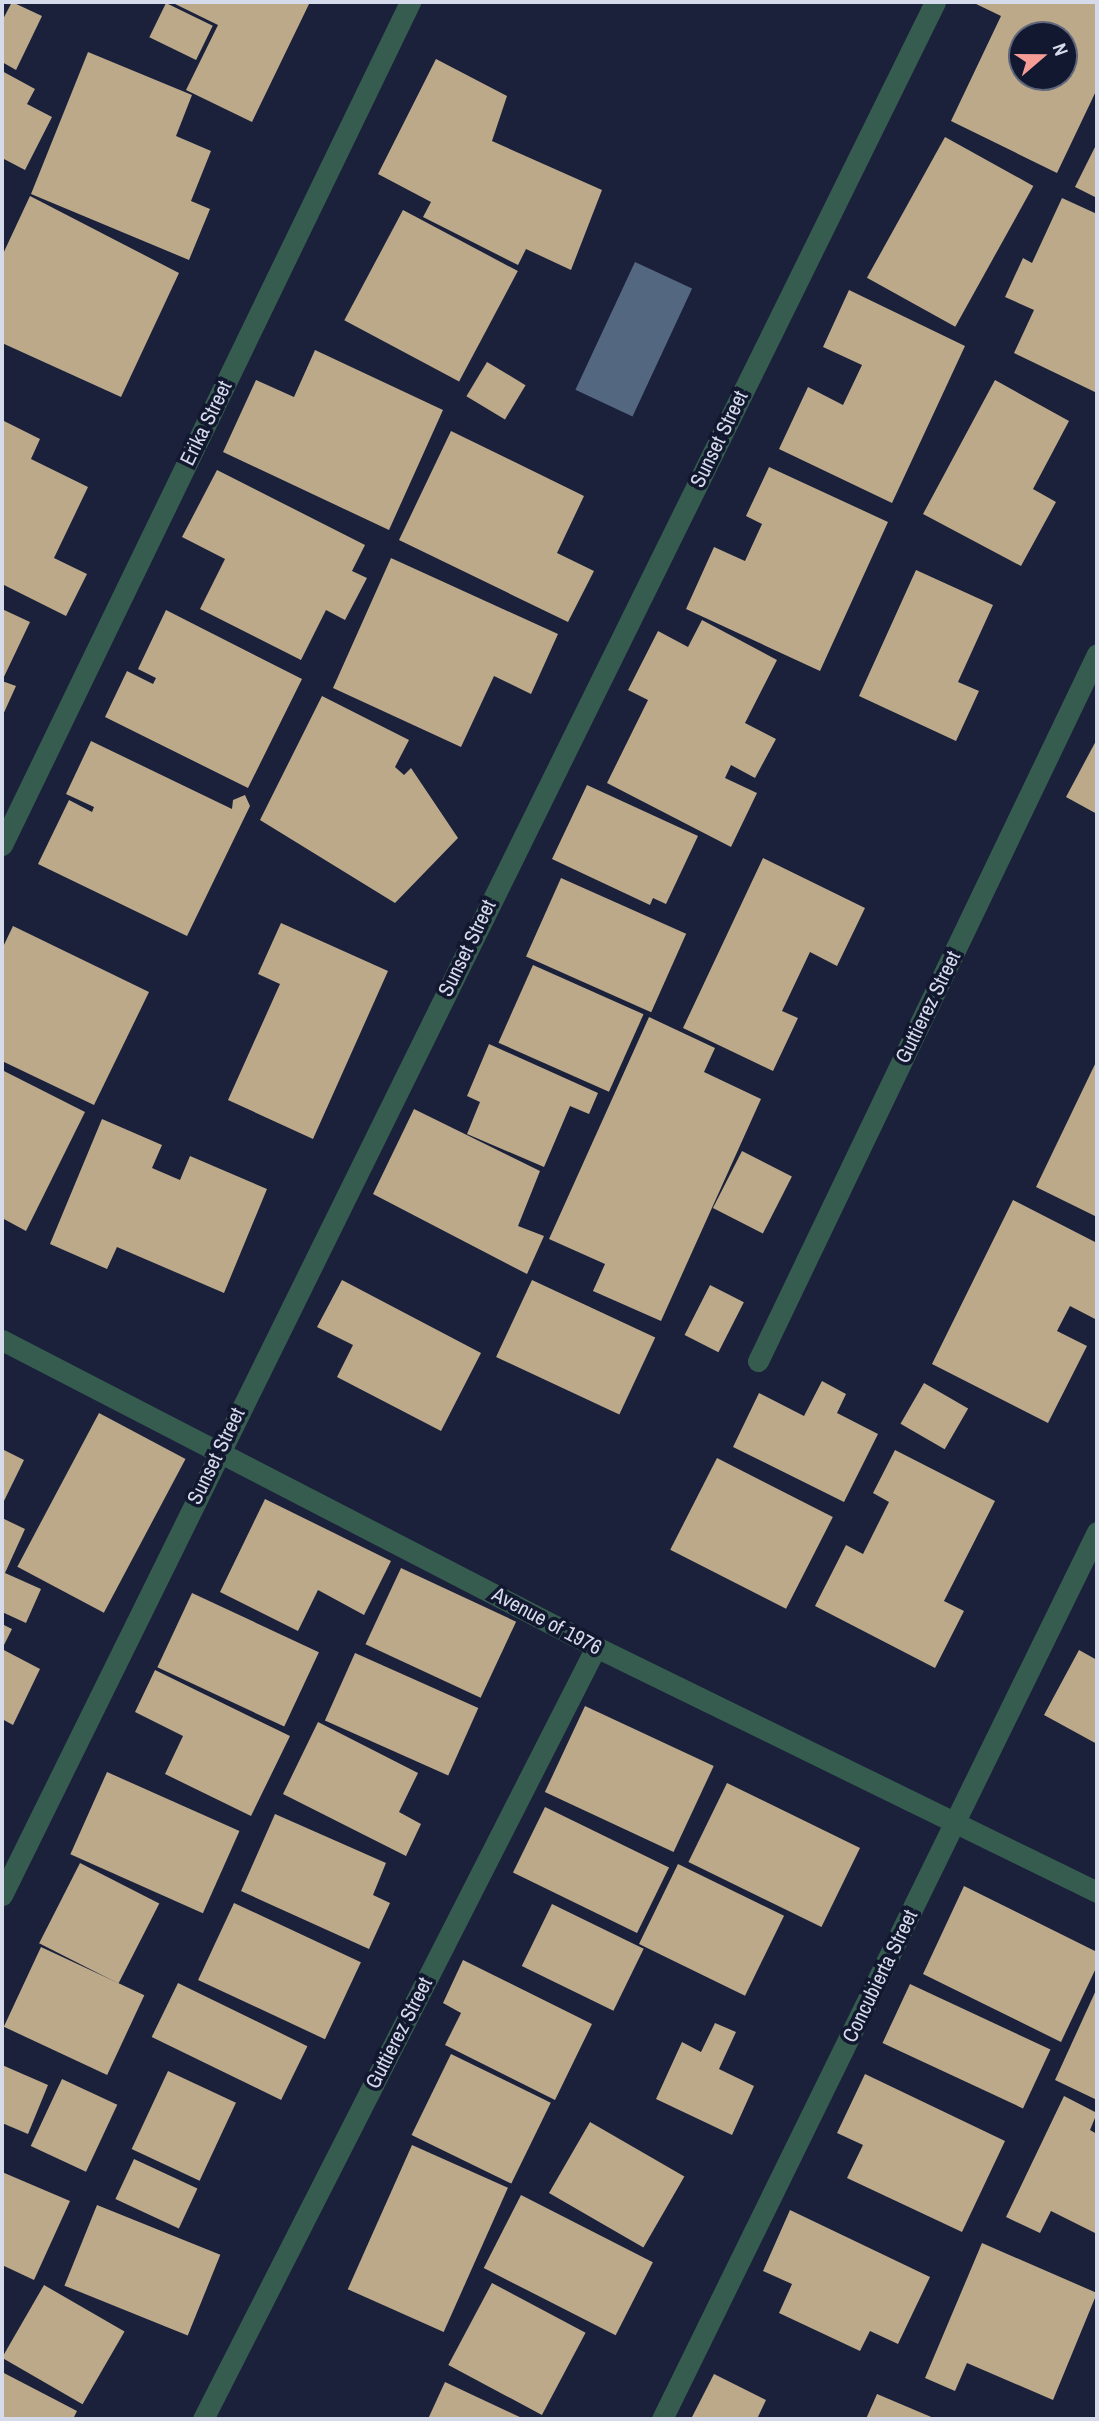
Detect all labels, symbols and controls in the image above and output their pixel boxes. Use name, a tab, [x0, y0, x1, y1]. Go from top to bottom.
north arrow	[1008, 21, 1078, 91]
text: N	[1047, 40, 1075, 59]
street label: Erika Street	[175, 377, 237, 469]
street label: Sunset Street	[685, 387, 753, 491]
street label: Sunset Street	[433, 896, 501, 1000]
street label: Guttierez Street	[890, 947, 966, 1067]
street label: Sunset Street	[182, 1404, 250, 1508]
street label: Avenue of 1976	[488, 1582, 606, 1660]
street label: Concubierta Street	[837, 1906, 923, 2046]
street label: Guttierez Street	[360, 1973, 438, 2093]

